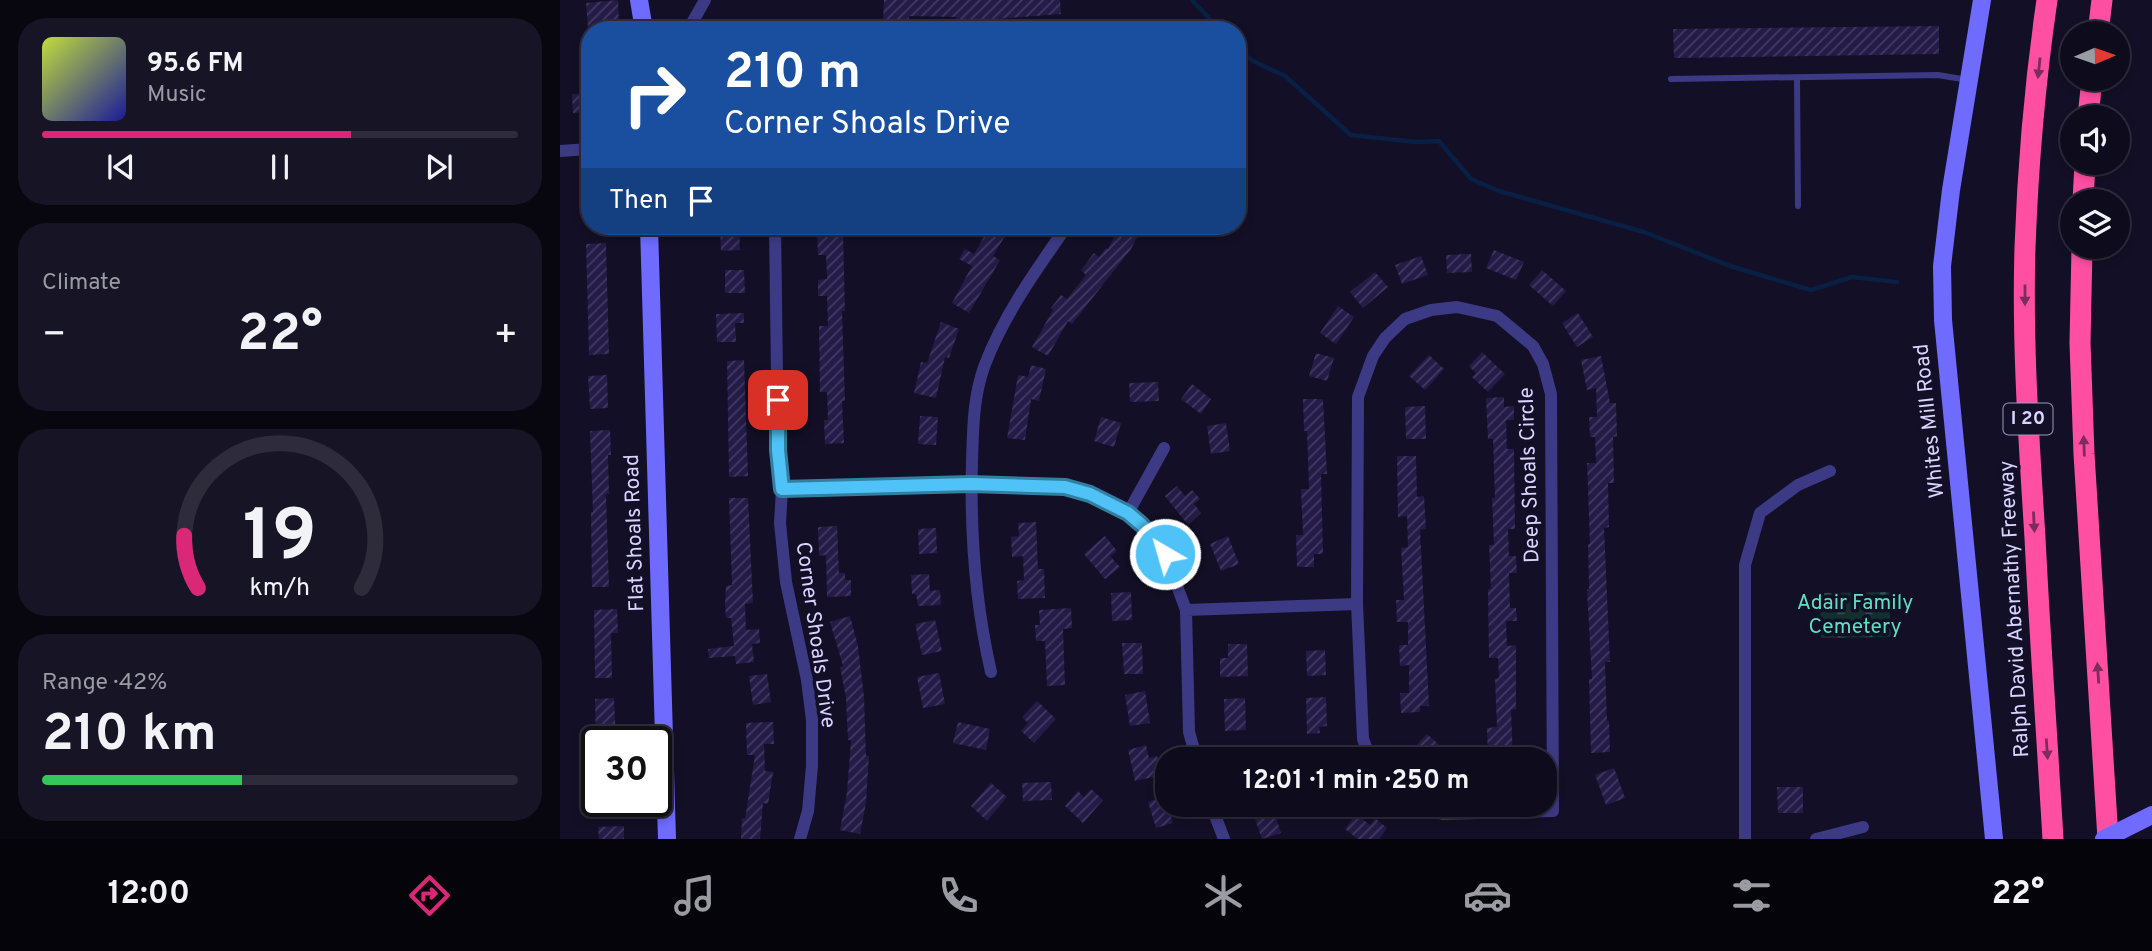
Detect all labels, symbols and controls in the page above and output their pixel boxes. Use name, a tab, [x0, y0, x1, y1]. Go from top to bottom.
north arrow	[2060, 21, 2130, 91]
map controls	[2060, 21, 2130, 259]
text: 210 m	[724, 44, 861, 106]
text: 95.6 FM	[147, 48, 244, 81]
icon: right	[609, 49, 700, 140]
one-way arrow	[2033, 57, 2044, 79]
text: Music	[147, 81, 207, 110]
text: Corner Shoals Drive	[724, 105, 1010, 145]
button: sound	[2060, 105, 2130, 175]
icon: previous	[102, 148, 140, 186]
icon: pause	[261, 148, 299, 186]
icon: next	[420, 148, 458, 186]
icon: arrive	[682, 182, 720, 220]
text: Then	[609, 185, 668, 218]
button: layers	[2060, 189, 2130, 259]
text: Climate	[42, 269, 121, 298]
one-way arrow	[2019, 284, 2031, 306]
text: 22°	[237, 303, 323, 369]
text: −	[42, 312, 67, 361]
text: +	[493, 312, 518, 361]
street label: Whites Mill Road	[1908, 342, 1952, 500]
pin	[748, 370, 808, 430]
icon: arrive	[759, 381, 797, 419]
street label: Deep Shoals Circle	[1513, 387, 1547, 563]
road number: I 20	[2004, 404, 2052, 434]
one-way arrow	[2078, 435, 2089, 457]
street label: Flat Shoals Road	[619, 454, 651, 612]
street label: Ralph David Abernathy Freeway	[1994, 460, 2036, 758]
text: 19	[243, 495, 317, 587]
one-way arrow	[2029, 511, 2040, 533]
position arrow	[1128, 517, 1202, 591]
street label: Corner Shoals Drive	[789, 540, 841, 730]
text: km/h	[250, 573, 310, 605]
park label: Adair Family Cemetery	[1797, 590, 1913, 641]
one-way arrow	[2092, 662, 2103, 684]
text: Range · 42%	[42, 669, 167, 698]
text: 210 km	[42, 703, 217, 769]
speed limit sign: 30	[581, 726, 672, 817]
one-way arrow	[2042, 738, 2053, 760]
text: 12:01 · 1 min · 250 m	[1243, 765, 1469, 798]
icon: directions	[405, 871, 454, 920]
icon: music	[670, 871, 719, 920]
icon: phone	[934, 871, 983, 920]
icon: climate	[1199, 871, 1248, 920]
icon: car	[1463, 871, 1512, 920]
icon: filters	[1727, 871, 1776, 920]
text: 12:00	[108, 875, 190, 915]
text: 22°	[1992, 875, 2044, 915]

